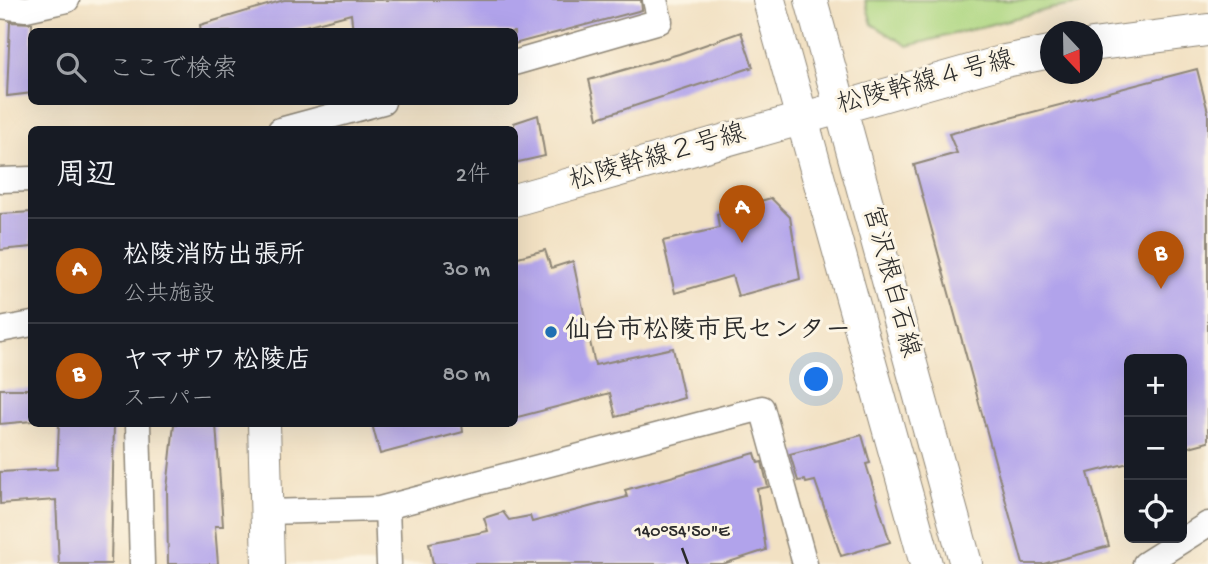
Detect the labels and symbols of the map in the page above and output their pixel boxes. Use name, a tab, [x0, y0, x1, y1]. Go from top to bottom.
north arrow	[1040, 21, 1103, 84]
street label: 松陵幹線４号線	[834, 45, 1018, 123]
street label: 松陵幹線２号線	[566, 118, 750, 199]
pin: A	[719, 185, 765, 243]
street label: 宮沢根白石線	[854, 202, 925, 361]
pin: B	[1138, 231, 1184, 289]
place label: 仙台市松陵市民センター	[565, 315, 851, 348]
marker: 仙台市松陵市民センター	[543, 324, 559, 340]
your location	[799, 362, 833, 396]
text: 140°54'50"E	[633, 522, 730, 543]

